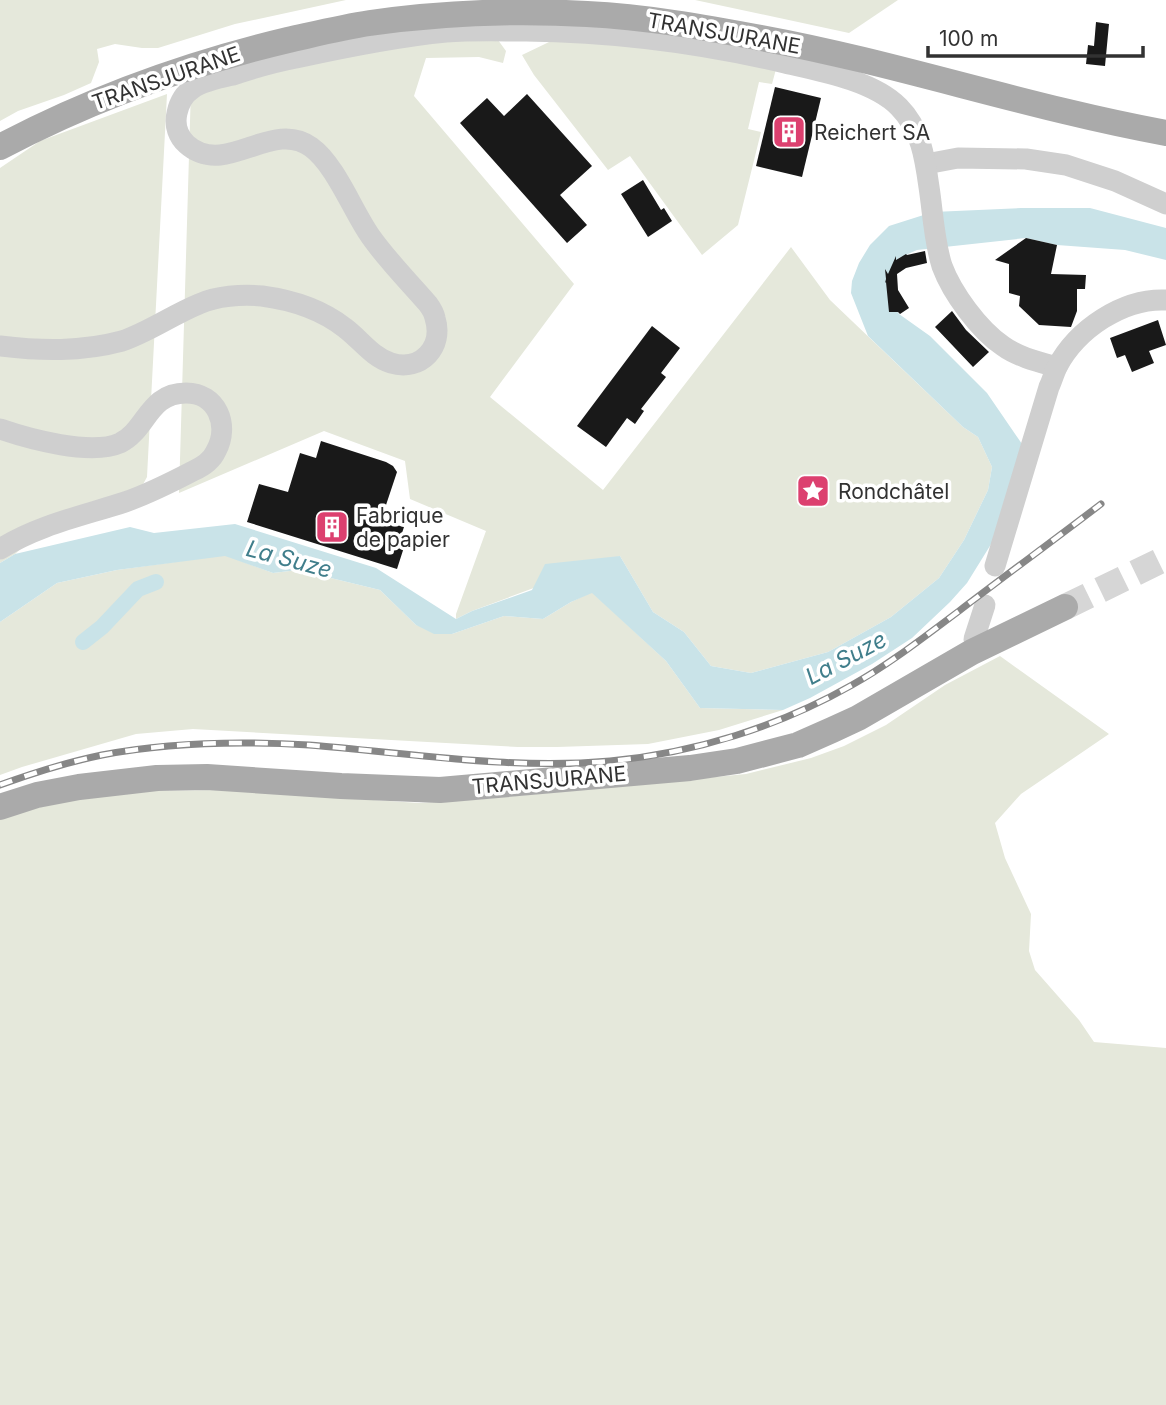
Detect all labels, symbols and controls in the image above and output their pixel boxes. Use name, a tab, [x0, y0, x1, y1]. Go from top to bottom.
street label: TRANSJURANE	[646, 7, 802, 59]
scale bar	[928, 14, 1143, 58]
text: 100 m	[939, 26, 998, 51]
street label: TRANSJURANE	[89, 41, 243, 115]
building icon: Reichert SA	[770, 113, 808, 151]
place label: Reichert SA	[814, 120, 930, 145]
place icon: Rondchâtel	[794, 472, 832, 510]
place label: Rondchâtel	[838, 479, 949, 504]
place label: Fabrique de papier	[356, 503, 450, 552]
building icon: Fabrique de papier	[313, 508, 351, 546]
water label: La Suze	[243, 534, 335, 584]
water label: La Suze	[801, 625, 891, 691]
street label: TRANSJURANE	[471, 761, 627, 799]

